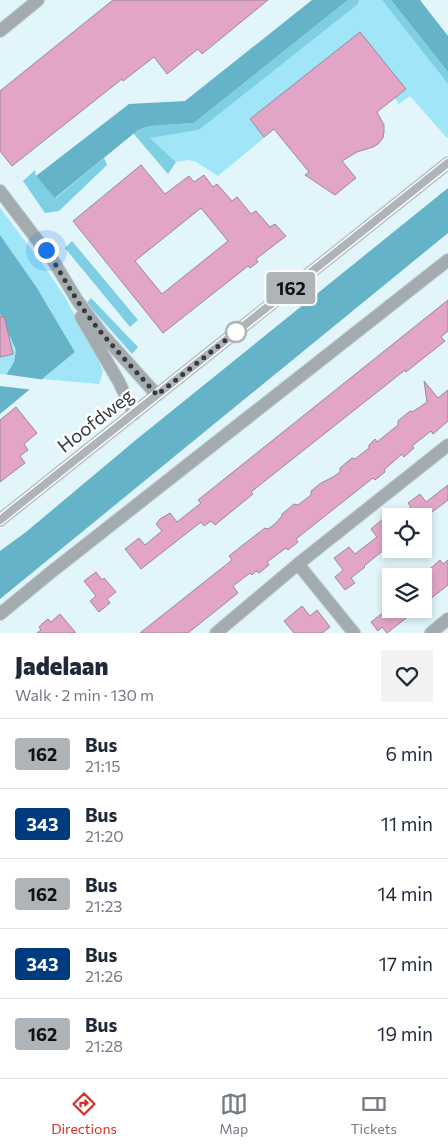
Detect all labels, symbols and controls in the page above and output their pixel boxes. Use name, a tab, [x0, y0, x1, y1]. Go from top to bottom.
your location	[34, 238, 59, 263]
line badge: 162	[262, 272, 320, 304]
text: 162	[276, 277, 306, 299]
unlabelled marker	[225, 321, 247, 343]
street label: Hoofdweg	[52, 383, 138, 457]
map controls	[382, 508, 432, 618]
button: locate	[382, 508, 432, 558]
button: layers	[382, 568, 432, 618]
button: heart	[381, 650, 433, 702]
text: Jadelaan	[15, 651, 108, 680]
text: Walk · 2 min · 130 m	[15, 685, 154, 704]
text: Bus	[85, 733, 117, 756]
text: 6 min	[385, 742, 433, 765]
text: 162	[28, 743, 57, 765]
text: 21:15	[85, 756, 121, 775]
text: Bus	[85, 803, 117, 826]
text: 11 min	[381, 812, 433, 835]
text: 343	[26, 813, 59, 835]
text: 21:20	[85, 826, 124, 845]
text: Bus	[85, 873, 117, 896]
text: 14 min	[377, 882, 433, 905]
text: 162	[28, 883, 57, 905]
text: 21:23	[85, 896, 123, 915]
text: Bus	[85, 943, 117, 966]
text: 17 min	[379, 952, 433, 975]
text: 343	[26, 953, 59, 975]
text: 21:26	[85, 966, 123, 985]
text: Bus	[85, 1013, 117, 1036]
text: 19 min	[377, 1022, 433, 1045]
text: 162	[28, 1023, 57, 1045]
text: 21:28	[85, 1036, 123, 1055]
tab: Directions	[51, 1090, 117, 1137]
tab: Map	[219, 1090, 248, 1137]
tab: Tickets	[351, 1090, 397, 1137]

